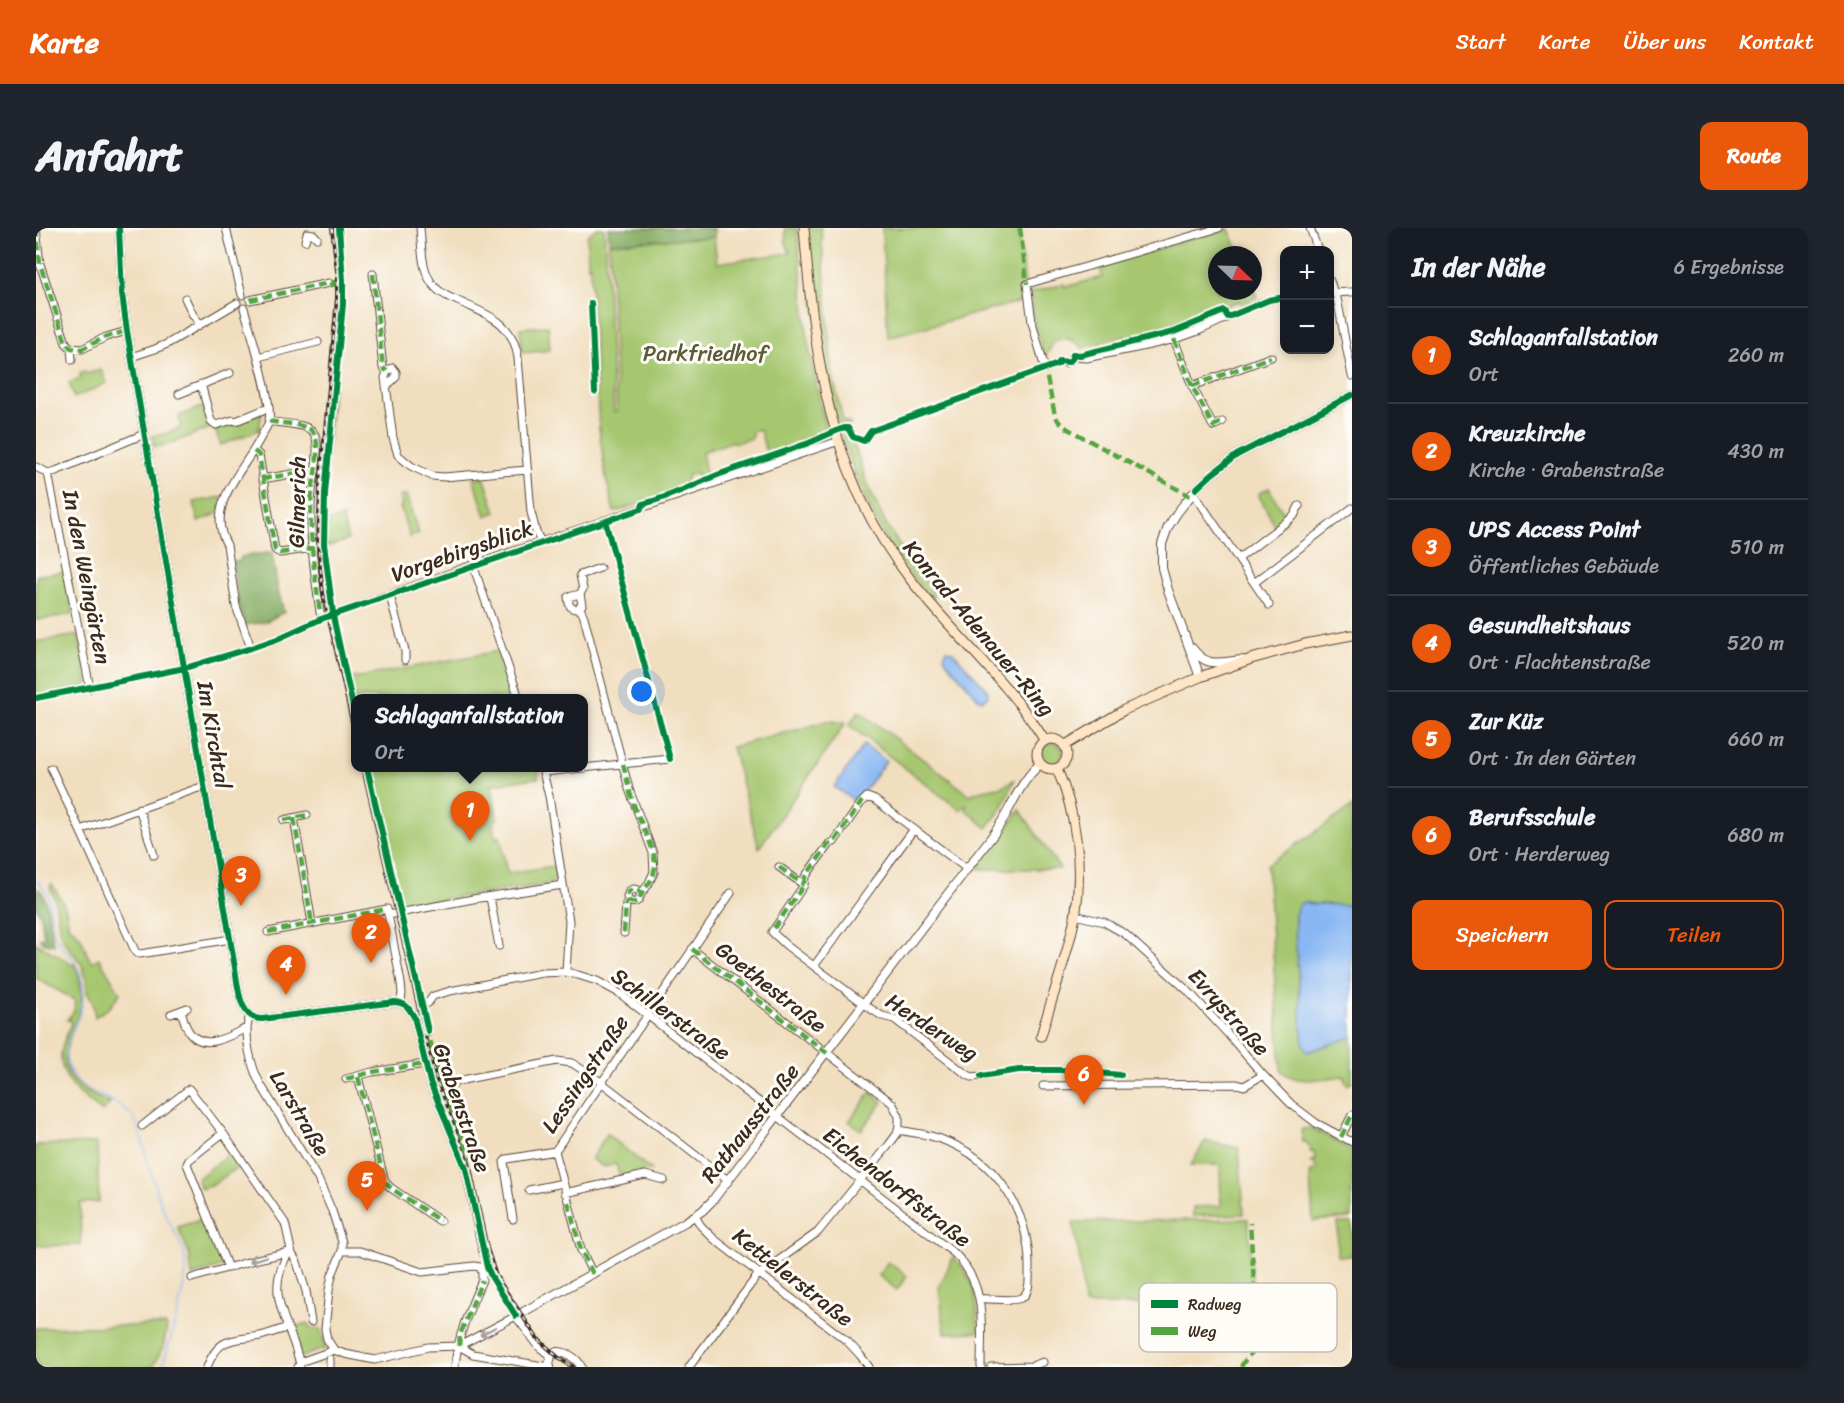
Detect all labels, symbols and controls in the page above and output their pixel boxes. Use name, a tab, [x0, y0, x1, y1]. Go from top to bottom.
text: Karte	[30, 18, 99, 67]
text: Start	[1456, 23, 1506, 61]
text: Karte	[1539, 23, 1591, 61]
text: Über uns	[1624, 23, 1706, 61]
text: Kontakt	[1739, 23, 1814, 61]
text: Anfahrt	[36, 119, 183, 193]
button: Route	[1700, 122, 1808, 190]
text: In der Nähe	[1412, 244, 1546, 290]
north arrow	[1208, 246, 1262, 300]
map controls	[1280, 246, 1334, 354]
button: +	[1280, 246, 1334, 300]
text: 6 Ergebnisse	[1674, 250, 1784, 285]
button: −	[1280, 300, 1334, 354]
text: Schlaganfallstation	[1469, 318, 1658, 357]
park label: Parkfriedhof	[643, 334, 770, 373]
text: 1	[1427, 338, 1436, 373]
text: 260 m	[1728, 338, 1784, 373]
text: Ort	[1469, 357, 1499, 392]
text: Kreuzkirche	[1469, 414, 1586, 453]
text: 2	[1426, 434, 1437, 469]
text: 430 m	[1727, 434, 1784, 469]
text: Kirche · Grabenstraße	[1469, 453, 1664, 488]
street label: Gilmerich	[277, 456, 317, 548]
street label: In den Weingärten	[51, 485, 123, 668]
street label: Vorgebirgsblick	[386, 508, 539, 594]
text: UPS Access Point	[1469, 510, 1640, 549]
text: 3	[1426, 530, 1437, 565]
text: 510 m	[1730, 530, 1784, 565]
street label: Konrad-Adenauer-Ring	[893, 531, 1065, 725]
text: Öffentliches Gebäude	[1469, 549, 1659, 584]
text: Gesundheitshaus	[1469, 606, 1631, 645]
text: 4	[1425, 626, 1438, 661]
text: 520 m	[1727, 626, 1784, 661]
text: Ort · Flachtenstraße	[1469, 645, 1651, 680]
street label: Im Kirchtal	[185, 677, 243, 793]
your location	[627, 677, 656, 706]
popup	[351, 694, 588, 772]
text: Schlaganfallstation	[375, 696, 564, 735]
text: Zur Küz	[1469, 702, 1543, 741]
text: 5	[1425, 722, 1438, 757]
text: 660 m	[1728, 722, 1784, 757]
text: Ort	[375, 735, 405, 770]
text: Ort · In den Gärten	[1469, 741, 1636, 776]
pin: 1	[450, 792, 490, 841]
text: Berufsschule	[1469, 798, 1596, 837]
text: 6	[1426, 818, 1437, 853]
text: 680 m	[1727, 818, 1784, 853]
text: Ort · Herderweg	[1469, 837, 1610, 872]
pin: 3	[222, 856, 260, 906]
button: Speichern	[1412, 900, 1592, 970]
button: Teilen	[1604, 900, 1784, 970]
pin: 2	[352, 914, 390, 963]
street label: Goethestraße	[707, 931, 835, 1043]
pin: 4	[266, 946, 306, 995]
street label: Schillerstraße	[603, 957, 739, 1071]
street label: Evrystraße	[1178, 958, 1280, 1066]
street label: Herderweg	[877, 982, 987, 1072]
street label: Lessingstraße	[531, 1007, 639, 1141]
street label: Grabenstraße	[422, 1038, 502, 1178]
street label: Rathausstraße	[690, 1054, 810, 1192]
pin: 6	[1064, 1056, 1104, 1105]
street label: Larstraße	[259, 1062, 341, 1164]
street label: Eichendorffstraße	[814, 1116, 980, 1258]
pin: 5	[348, 1162, 386, 1211]
street label: Kettelerstraße	[724, 1217, 862, 1337]
one-way arrow	[249, 1254, 268, 1265]
legend	[1139, 1283, 1337, 1352]
text: Radweg	[1188, 1290, 1242, 1319]
text: Weg	[1188, 1317, 1217, 1346]
one-way arrow	[479, 1325, 497, 1337]

